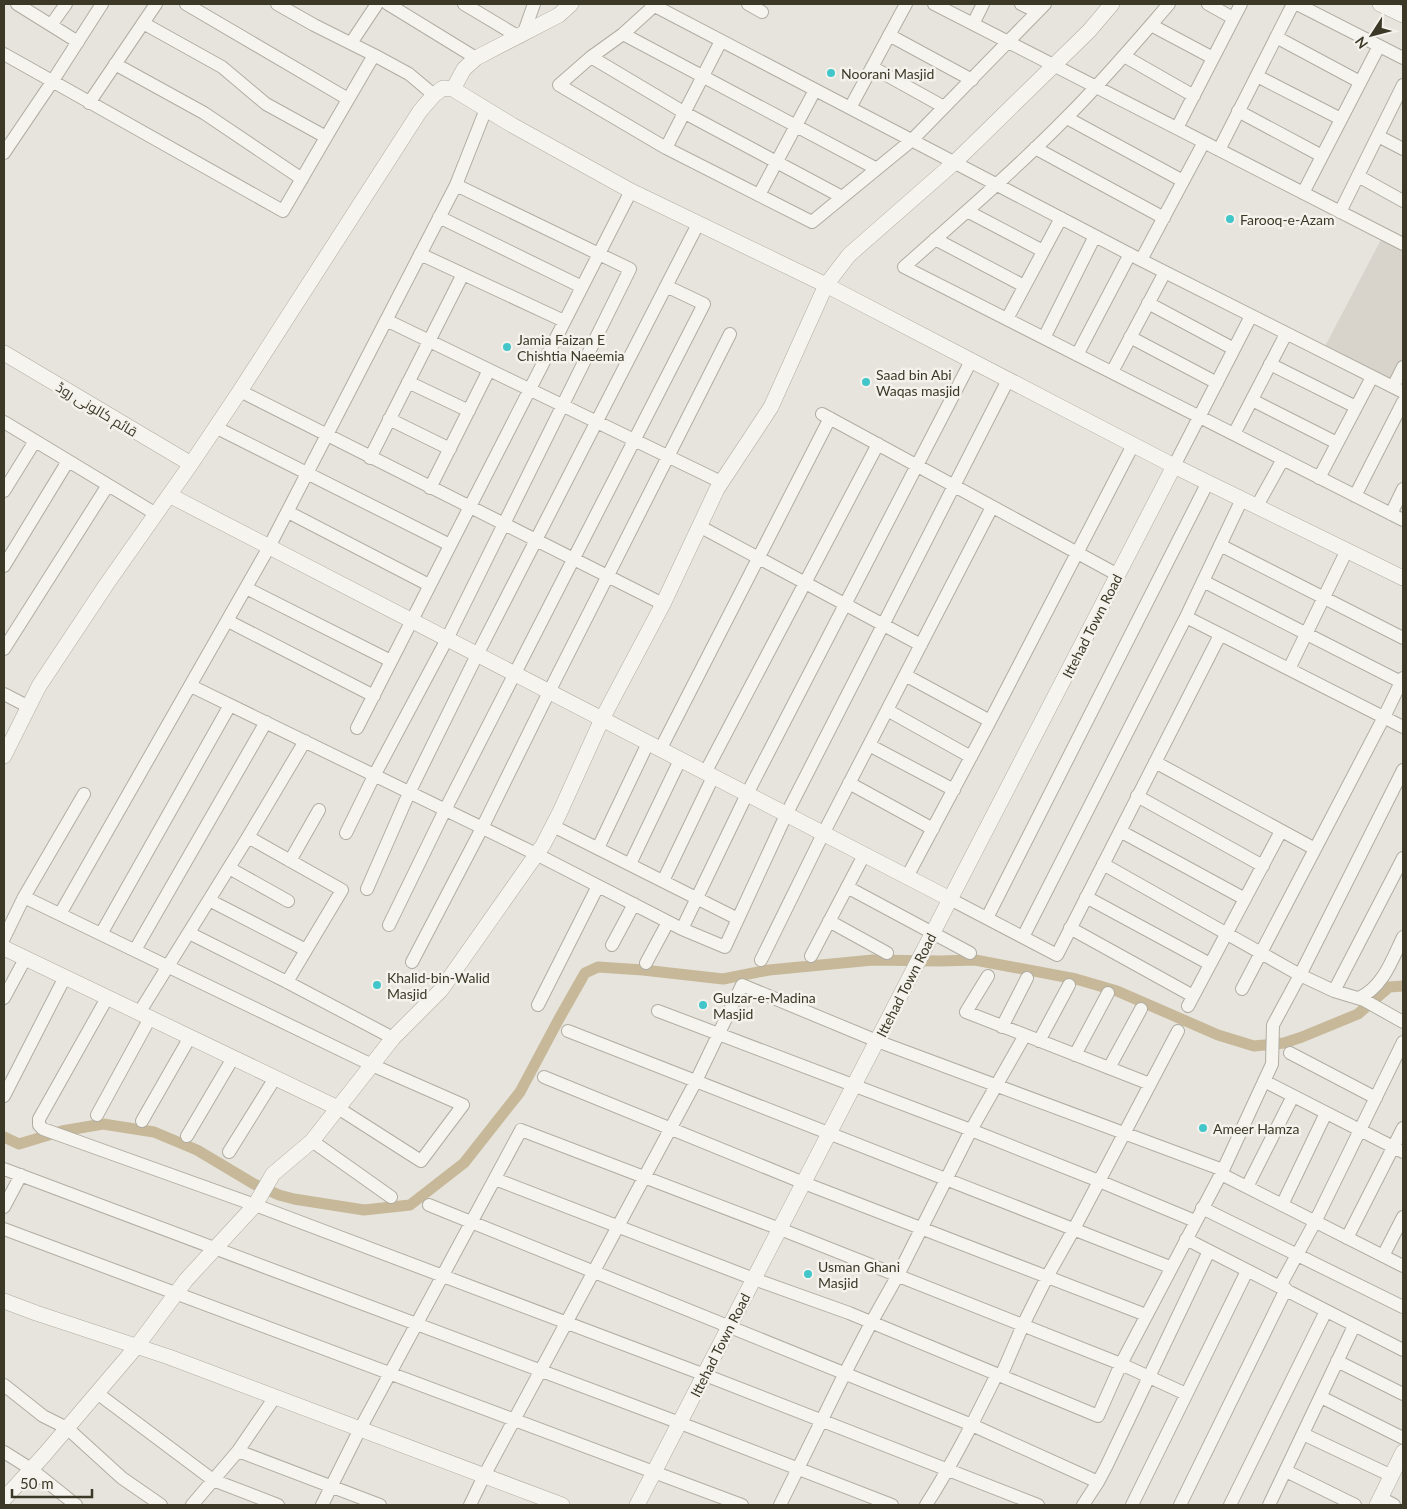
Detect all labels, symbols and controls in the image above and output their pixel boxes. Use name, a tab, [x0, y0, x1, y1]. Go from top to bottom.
north arrow	[1347, 10, 1397, 60]
text: N	[1351, 34, 1371, 52]
place label: Noorani Masjid	[841, 65, 934, 82]
marker: Noorani Masjid	[825, 67, 837, 79]
place label: Farooq-e-Azam	[1240, 211, 1334, 228]
marker: Farooq-e-Azam	[1224, 213, 1236, 225]
place label: Jamia Faizan E Chishtia Naeemia	[517, 331, 625, 364]
marker: Jamia Faizan E Chishtia Naeemia	[501, 341, 513, 353]
place label: Saad bin Abi Waqas masjid	[876, 366, 960, 399]
marker: Saad bin Abi Waqas masjid	[860, 376, 872, 388]
street label: قائم کالونی روڈ	[52, 378, 141, 442]
street label: Ittehad Town Road	[1058, 571, 1126, 681]
street label: Ittehad Town Road	[872, 930, 940, 1040]
place label: Khalid-bin-Walid Masjid	[387, 969, 490, 1002]
marker: Khalid-bin-Walid Masjid	[371, 979, 383, 991]
place label: Gulzar-e-Madina Masjid	[713, 989, 816, 1022]
marker: Gulzar-e-Madina Masjid	[697, 999, 709, 1011]
place label: Ameer Hamza	[1213, 1120, 1299, 1137]
marker: Ameer Hamza	[1197, 1122, 1209, 1134]
place label: Usman Ghani Masjid	[818, 1258, 900, 1291]
marker: Usman Ghani Masjid	[802, 1268, 814, 1280]
street label: Ittehad Town Road	[686, 1290, 754, 1400]
scale bar	[12, 1466, 92, 1498]
text: 50 m	[20, 1474, 54, 1492]

